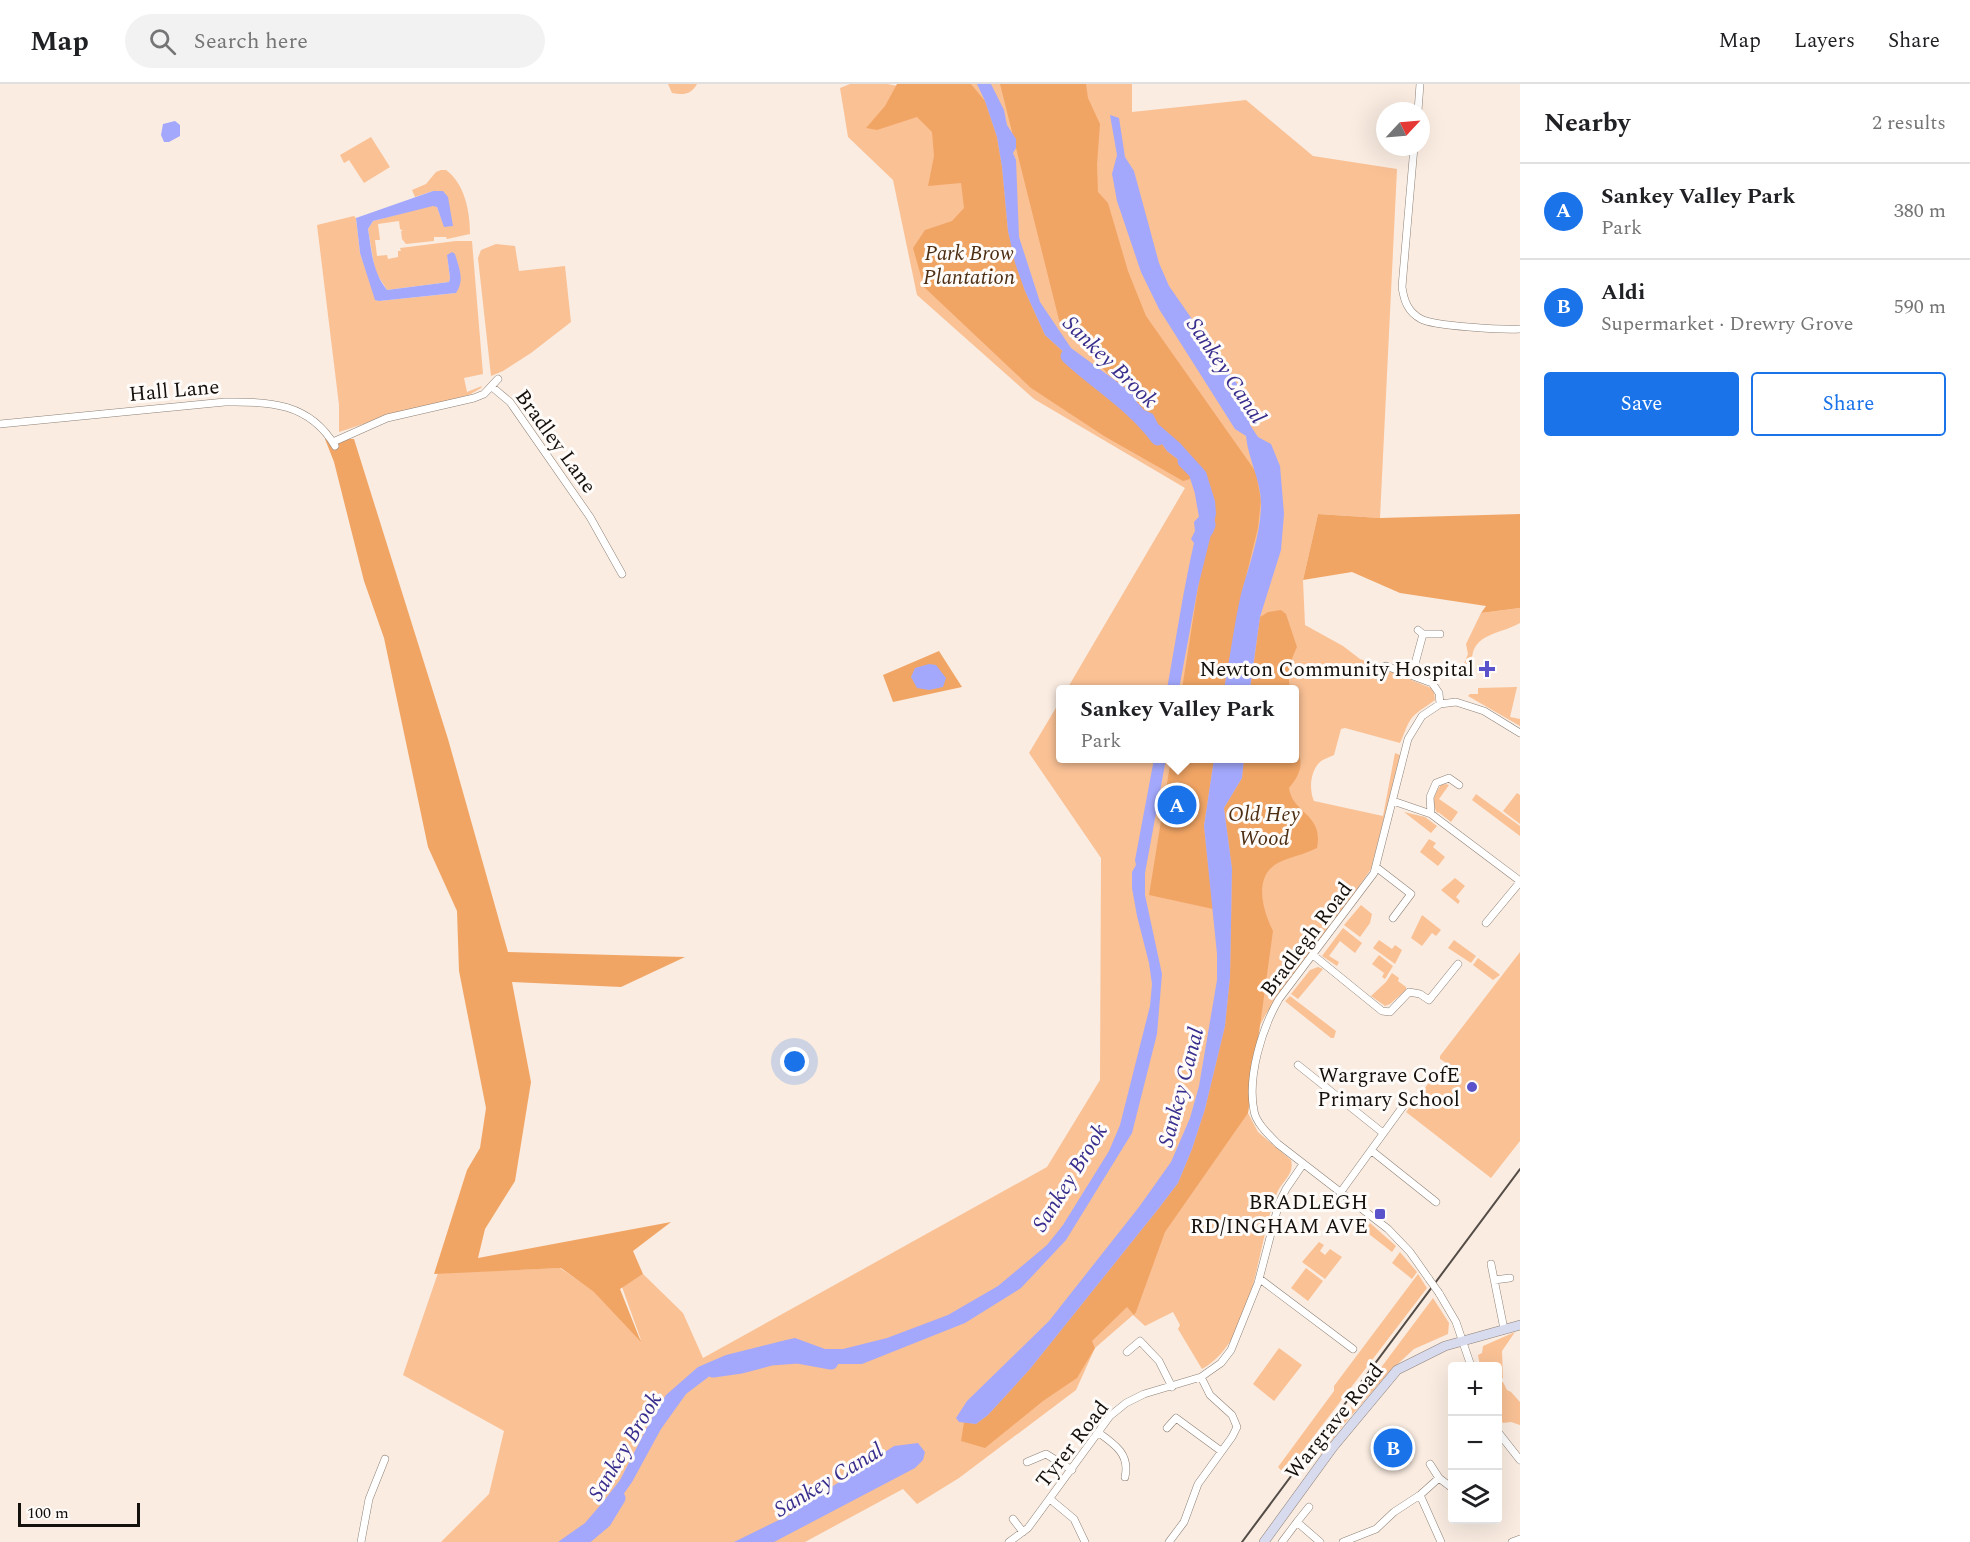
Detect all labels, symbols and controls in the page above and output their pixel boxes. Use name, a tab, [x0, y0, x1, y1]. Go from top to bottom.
search box	[125, 14, 545, 68]
text: Map	[30, 20, 89, 63]
icon: search	[146, 25, 179, 58]
text: Search here	[194, 25, 308, 58]
text: Map	[1719, 25, 1761, 57]
text: Layers	[1794, 25, 1855, 57]
text: Share	[1888, 25, 1940, 57]
north arrow	[1376, 102, 1430, 156]
text: Nearby	[1544, 103, 1630, 143]
text: 2 results	[1872, 108, 1946, 138]
text: Sankey Valley Park	[1601, 180, 1795, 213]
text: A	[1556, 196, 1571, 226]
text: 380 m	[1894, 196, 1946, 226]
text: Park	[1601, 213, 1642, 243]
park label: Park Brow Plantation	[923, 238, 1015, 294]
text: Aldi	[1601, 276, 1645, 309]
text: B	[1556, 292, 1571, 322]
text: 590 m	[1894, 292, 1946, 322]
water label: Sankey Brook	[1055, 308, 1165, 416]
text: Supermarket · Drewry Grove	[1601, 309, 1853, 339]
water label: Sankey Canal	[1178, 311, 1274, 431]
street label: Hall Lane	[128, 371, 221, 411]
button: Save	[1544, 372, 1739, 436]
button: Share	[1751, 372, 1946, 436]
street label: Bradley Lane	[506, 383, 604, 500]
place label: Newton Community Hospital	[1199, 654, 1474, 686]
marker: Newton Community Hospital	[1478, 660, 1496, 678]
popup	[1056, 685, 1299, 763]
text: Sankey Valley Park	[1080, 693, 1275, 726]
text: Park	[1080, 726, 1122, 756]
pin: A	[1158, 782, 1196, 828]
park label: Old Hey Wood	[1228, 799, 1301, 855]
street label: Bradlegh Road	[1253, 875, 1361, 1004]
water label: Sankey Canal	[1150, 1024, 1213, 1151]
your location	[780, 1047, 809, 1076]
place label: Wargrave CofE Primary School	[1317, 1060, 1460, 1116]
marker: Wargrave CofE Primary School	[1465, 1080, 1479, 1094]
water label: Sankey Brook	[1024, 1117, 1117, 1238]
place label: BRADLEGH RD/INGHAM AVE	[1190, 1187, 1368, 1243]
marker: BRADLEGH RD/INGHAM AVE	[1373, 1207, 1387, 1221]
street label: Wargrave Road	[1278, 1357, 1392, 1487]
map controls	[1448, 1362, 1502, 1524]
button: +	[1448, 1362, 1502, 1416]
water label: Sankey Brook	[580, 1386, 671, 1507]
street label: Tyrer Road	[1028, 1394, 1117, 1495]
button: −	[1448, 1416, 1502, 1470]
pin: B	[1374, 1426, 1412, 1470]
water label: Sankey Canal	[768, 1434, 890, 1526]
button: layers	[1448, 1470, 1502, 1524]
scale bar	[18, 1500, 140, 1528]
text: 100 m	[27, 1501, 69, 1525]

